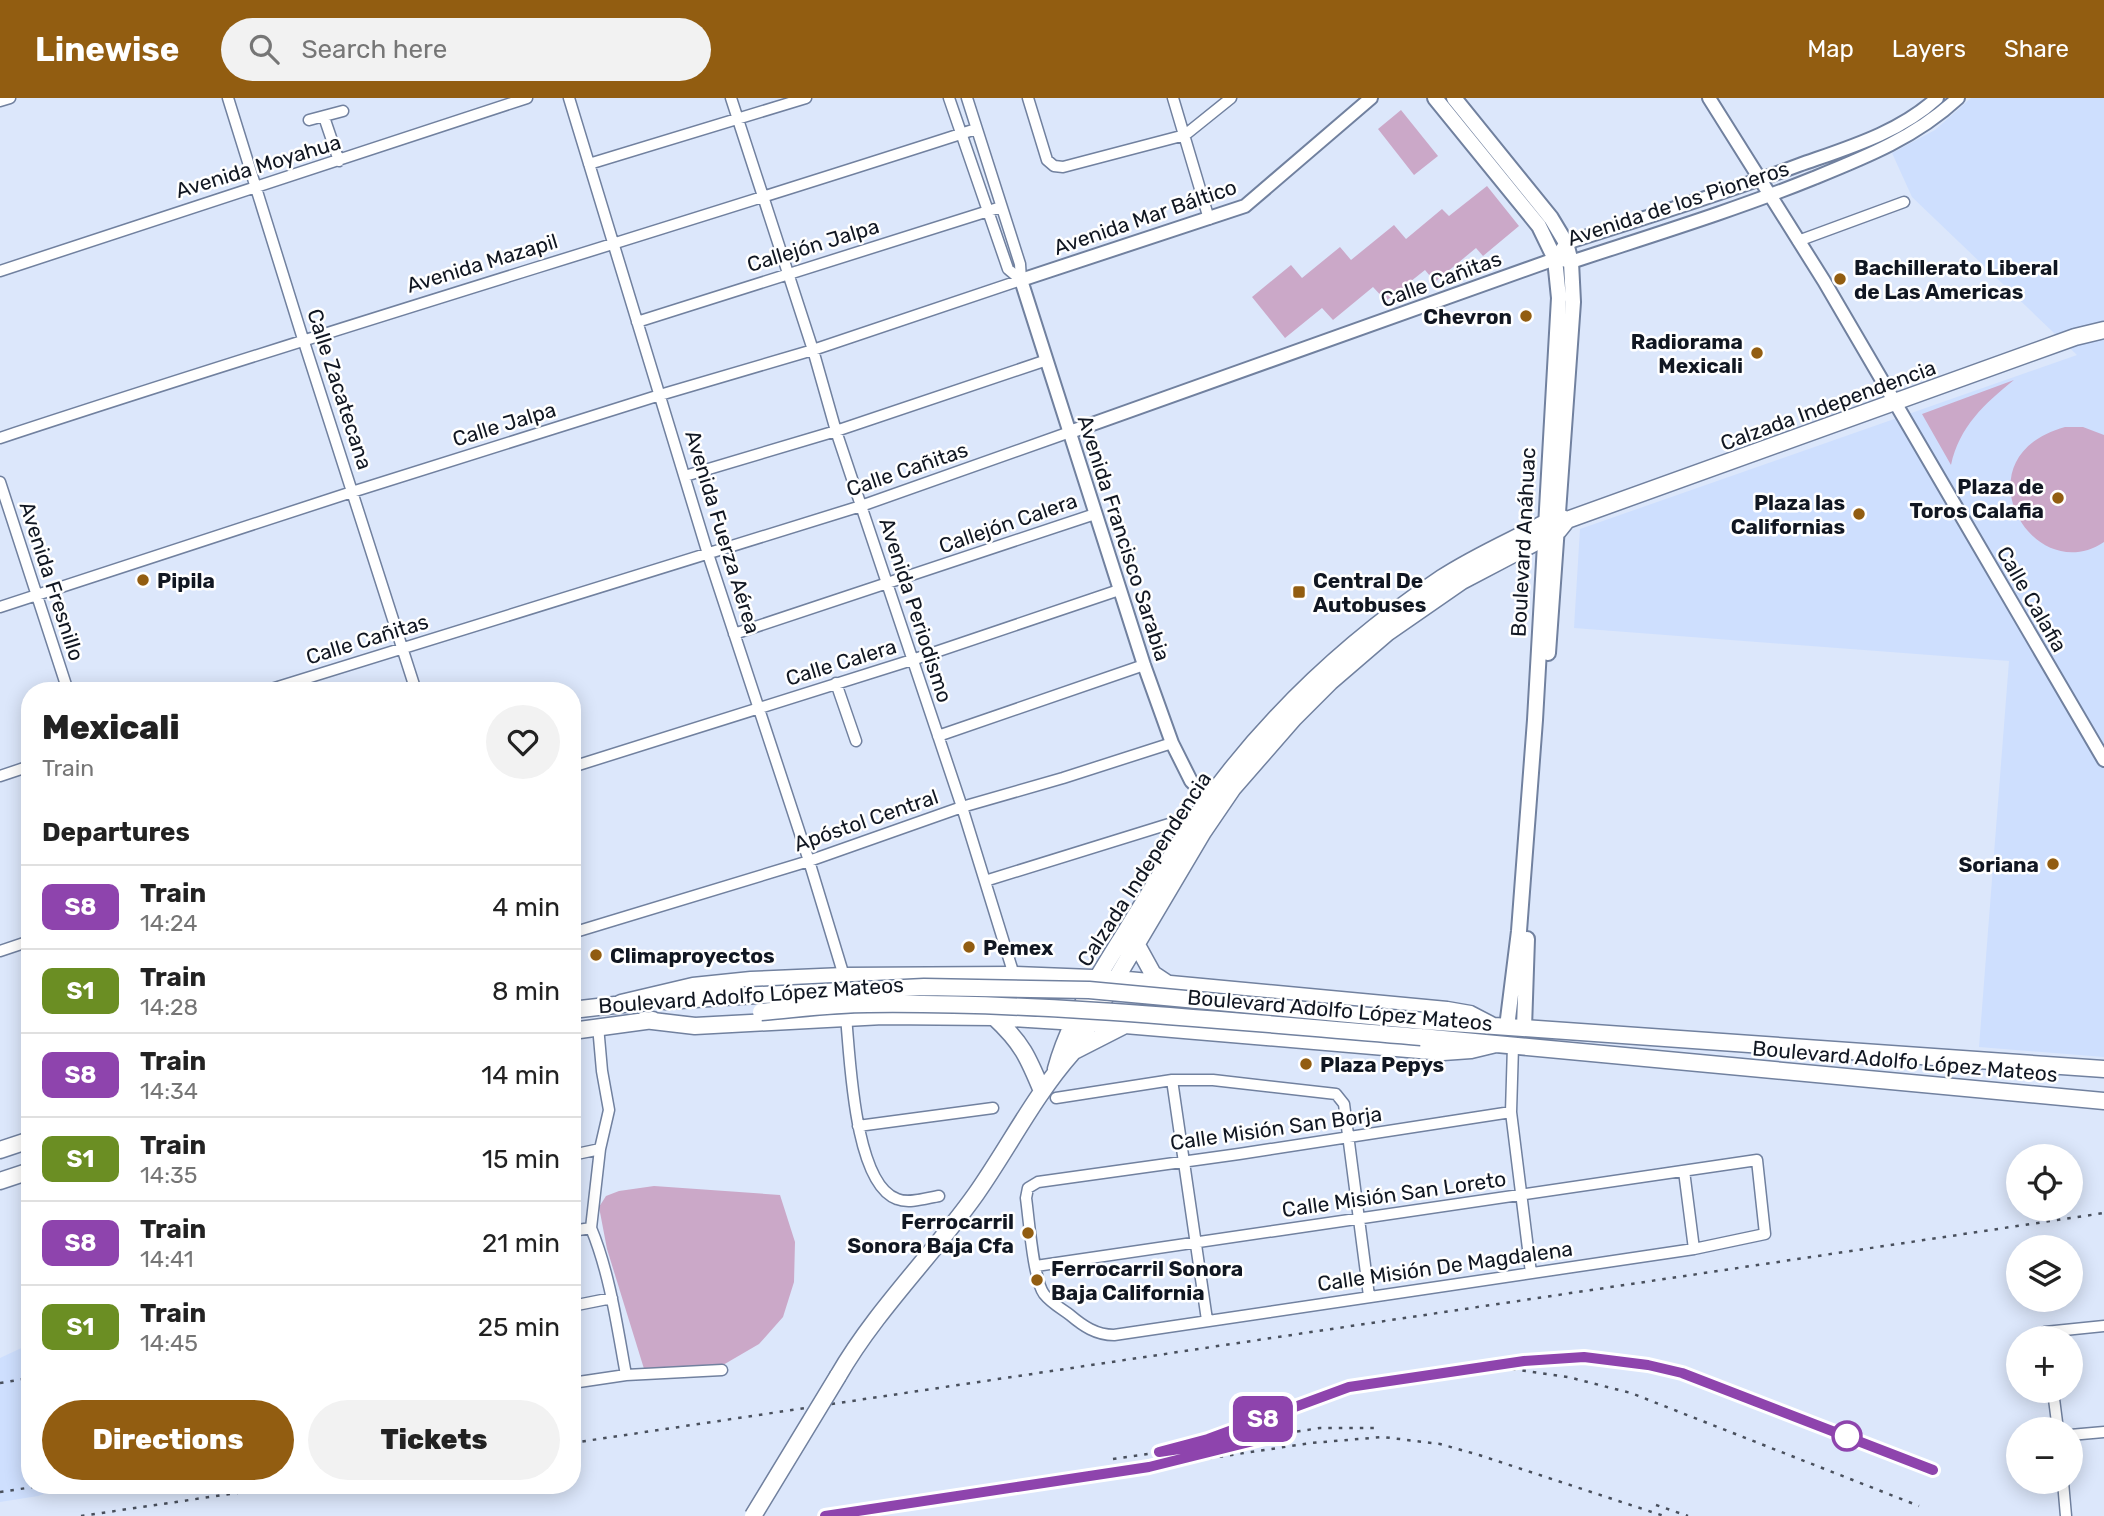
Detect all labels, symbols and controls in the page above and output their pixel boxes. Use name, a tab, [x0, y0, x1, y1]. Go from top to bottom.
search box	[221, 18, 711, 81]
text: Linewise	[35, 30, 179, 69]
icon: search	[245, 30, 283, 68]
text: Search here	[301, 34, 447, 65]
text: Map	[1807, 35, 1854, 63]
text: Layers	[1892, 35, 1966, 63]
text: Share	[2004, 35, 2069, 63]
street label: Avenida Moyahua	[172, 129, 344, 203]
street label: Avenida de los Pioneros	[1564, 155, 1792, 251]
street label: Avenida Mar Báltico	[1050, 174, 1240, 260]
street label: Callejón Jalpa	[744, 213, 882, 277]
street label: Avenida Mazapil	[403, 228, 561, 298]
street label: Calle Cañitas	[1377, 246, 1505, 312]
place label: Bachillerato Liberal de Las Americas	[1854, 255, 2058, 304]
marker: Bachillerato Liberal de Las Americas	[1832, 271, 1848, 287]
place label: Chevron	[1423, 304, 1512, 329]
street label: Calle Zacatecana	[302, 306, 378, 472]
marker: Chevron	[1518, 308, 1534, 324]
place label: Radiorama Mexicali	[1631, 329, 1743, 378]
marker: Radiorama Mexicali	[1749, 345, 1765, 361]
street label: Calzada Independencia	[1717, 354, 1939, 456]
street label: Calle Jalpa	[449, 396, 559, 452]
street label: Avenida Francisco Sarabia	[1072, 412, 1176, 664]
street label: Avenida Fuerza Aérea	[680, 427, 766, 637]
street label: Calle Cañitas	[843, 437, 971, 501]
street label: Boulevard Anáhuac	[1506, 447, 1540, 637]
place label: Plaza de Toros Calafia	[1909, 474, 2044, 523]
street label: Callejón Calera	[936, 488, 1080, 558]
place label: Plaza las Californias	[1731, 490, 1845, 539]
marker: Plaza de Toros Calafia	[2050, 490, 2066, 506]
street label: Avenida Fresnillo	[15, 498, 89, 664]
marker: Plaza las Californias	[1851, 506, 1867, 522]
street label: Avenida Periodismo	[874, 515, 958, 705]
street label: Calle Calafia	[1992, 542, 2072, 656]
place label: Pipila	[157, 568, 215, 593]
place label: Central De Autobuses	[1313, 568, 1426, 617]
marker: Pipila	[135, 572, 151, 588]
marker: Central De Autobuses	[1291, 584, 1307, 600]
street label: Calle Cañitas	[303, 609, 431, 669]
street label: Calle Calera	[783, 633, 899, 691]
button: heart	[486, 705, 560, 779]
text: Mexicali	[42, 708, 179, 747]
text: Train	[42, 754, 94, 782]
street label: Calzada Independencia	[1072, 767, 1216, 971]
street label: Apóstol Central	[791, 784, 941, 856]
text: Departures	[42, 817, 190, 848]
place label: Soriana	[1958, 852, 2039, 877]
marker: Soriana	[2045, 856, 2061, 872]
text: Train	[140, 878, 206, 909]
text: 4 min	[492, 892, 560, 923]
text: S8	[64, 893, 97, 921]
text: 14:24	[140, 909, 198, 937]
place label: Pemex	[983, 935, 1054, 960]
marker: Pemex	[961, 939, 977, 955]
place label: Climaproyectos	[610, 943, 775, 968]
marker: Climaproyectos	[588, 947, 604, 963]
text: Train	[140, 962, 206, 993]
street label: Boulevard Adolfo López Mateos	[597, 972, 905, 1018]
text: 8 min	[492, 976, 560, 1007]
text: S1	[67, 977, 94, 1005]
street label: Boulevard Adolfo López Mateos	[1186, 984, 1494, 1036]
text: 14:28	[140, 993, 198, 1021]
street label: Boulevard Adolfo López Mateos	[1751, 1035, 2059, 1087]
text: Train	[140, 1046, 206, 1077]
place label: Plaza Pepys	[1320, 1052, 1444, 1077]
marker: Plaza Pepys	[1298, 1056, 1314, 1072]
text: 14 min	[481, 1060, 560, 1091]
text: S8	[64, 1061, 97, 1089]
text: 14:34	[140, 1077, 198, 1105]
street label: Calle Misión San Borja	[1168, 1101, 1384, 1155]
text: Train	[140, 1130, 206, 1161]
text: 15 min	[482, 1144, 560, 1175]
map controls	[2006, 1144, 2083, 1494]
button: locate	[2006, 1144, 2083, 1221]
text: S1	[67, 1145, 94, 1173]
text: 14:35	[140, 1161, 198, 1189]
street label: Calle Misión San Loreto	[1280, 1166, 1508, 1222]
place label: Ferrocarril Sonora Baja Cfa	[847, 1209, 1014, 1258]
text: Train	[140, 1214, 206, 1245]
marker: Ferrocarril Sonora Baja Cfa	[1020, 1225, 1036, 1241]
text: 21 min	[482, 1228, 560, 1259]
text: S8	[64, 1229, 97, 1257]
button: layers	[2006, 1235, 2083, 1312]
street label: Calle Misión De Magdalena	[1316, 1236, 1574, 1296]
text: 14:41	[140, 1245, 194, 1273]
place label: Ferrocarril Sonora Baja California	[1051, 1256, 1243, 1305]
marker: Ferrocarril Sonora Baja California	[1029, 1272, 1045, 1288]
text: Train	[140, 1298, 206, 1329]
text: 25 min	[478, 1312, 560, 1343]
text: S1	[67, 1313, 94, 1341]
button: +	[2006, 1326, 2083, 1403]
text: 14:45	[140, 1329, 198, 1357]
line badge: S8	[1232, 1396, 1294, 1442]
button: Directions	[42, 1400, 294, 1480]
button: Tickets	[308, 1400, 560, 1480]
text: S8	[1247, 1405, 1279, 1433]
button: −	[2006, 1417, 2083, 1494]
unlabelled marker	[1832, 1421, 1862, 1451]

